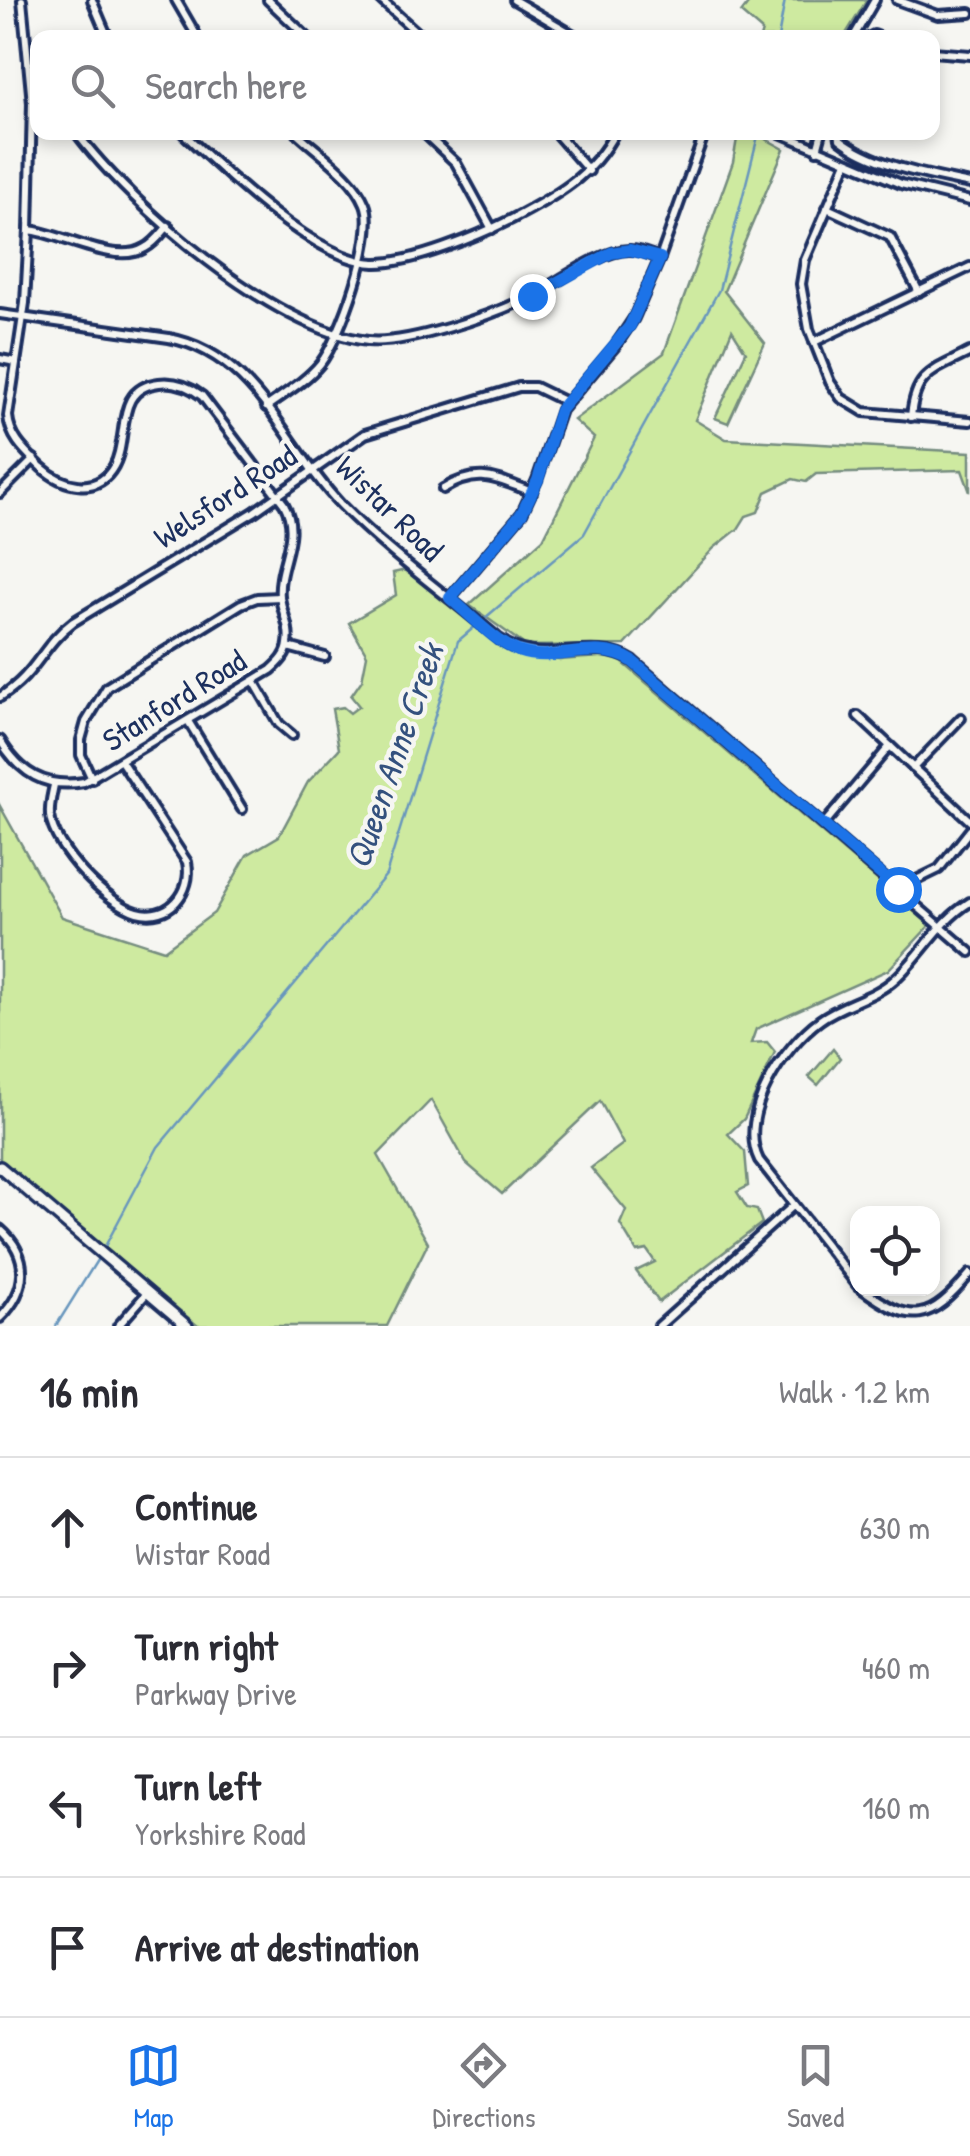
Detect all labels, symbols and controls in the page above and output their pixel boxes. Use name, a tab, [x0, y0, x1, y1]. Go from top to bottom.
search box	[30, 30, 940, 140]
icon: search	[65, 58, 120, 113]
text: Search here	[145, 59, 307, 111]
route end	[510, 274, 556, 320]
street label: Welsford Road	[145, 434, 305, 558]
street label: Wistar Road	[327, 446, 453, 570]
water label: Queen Anne Creek	[334, 634, 456, 874]
street label: Stanford Road	[94, 639, 254, 761]
route start	[876, 867, 922, 913]
map controls	[850, 1206, 940, 1296]
button: locate	[850, 1206, 940, 1296]
text: 16 min	[40, 1363, 139, 1420]
text: Walk · 1.2 km	[779, 1370, 930, 1413]
text: Continue	[135, 1480, 257, 1532]
icon: ahead	[40, 1500, 95, 1555]
text: 630 m	[859, 1506, 930, 1549]
text: Wistar Road	[135, 1532, 270, 1575]
text: Turn right	[135, 1620, 278, 1672]
icon: right	[40, 1640, 95, 1695]
text: 460 m	[862, 1646, 930, 1689]
text: Parkway Drive	[135, 1672, 297, 1715]
text: Turn left	[135, 1760, 260, 1812]
icon: left	[40, 1780, 95, 1835]
text: 160 m	[862, 1786, 930, 1829]
text: Yorkshire Road	[135, 1812, 305, 1855]
icon: arrive	[40, 1920, 95, 1975]
text: Arrive at destination	[135, 1921, 419, 1973]
tab: Map	[126, 2038, 181, 2136]
tab: Directions	[432, 2038, 535, 2136]
tab: Saved	[787, 2038, 844, 2136]

